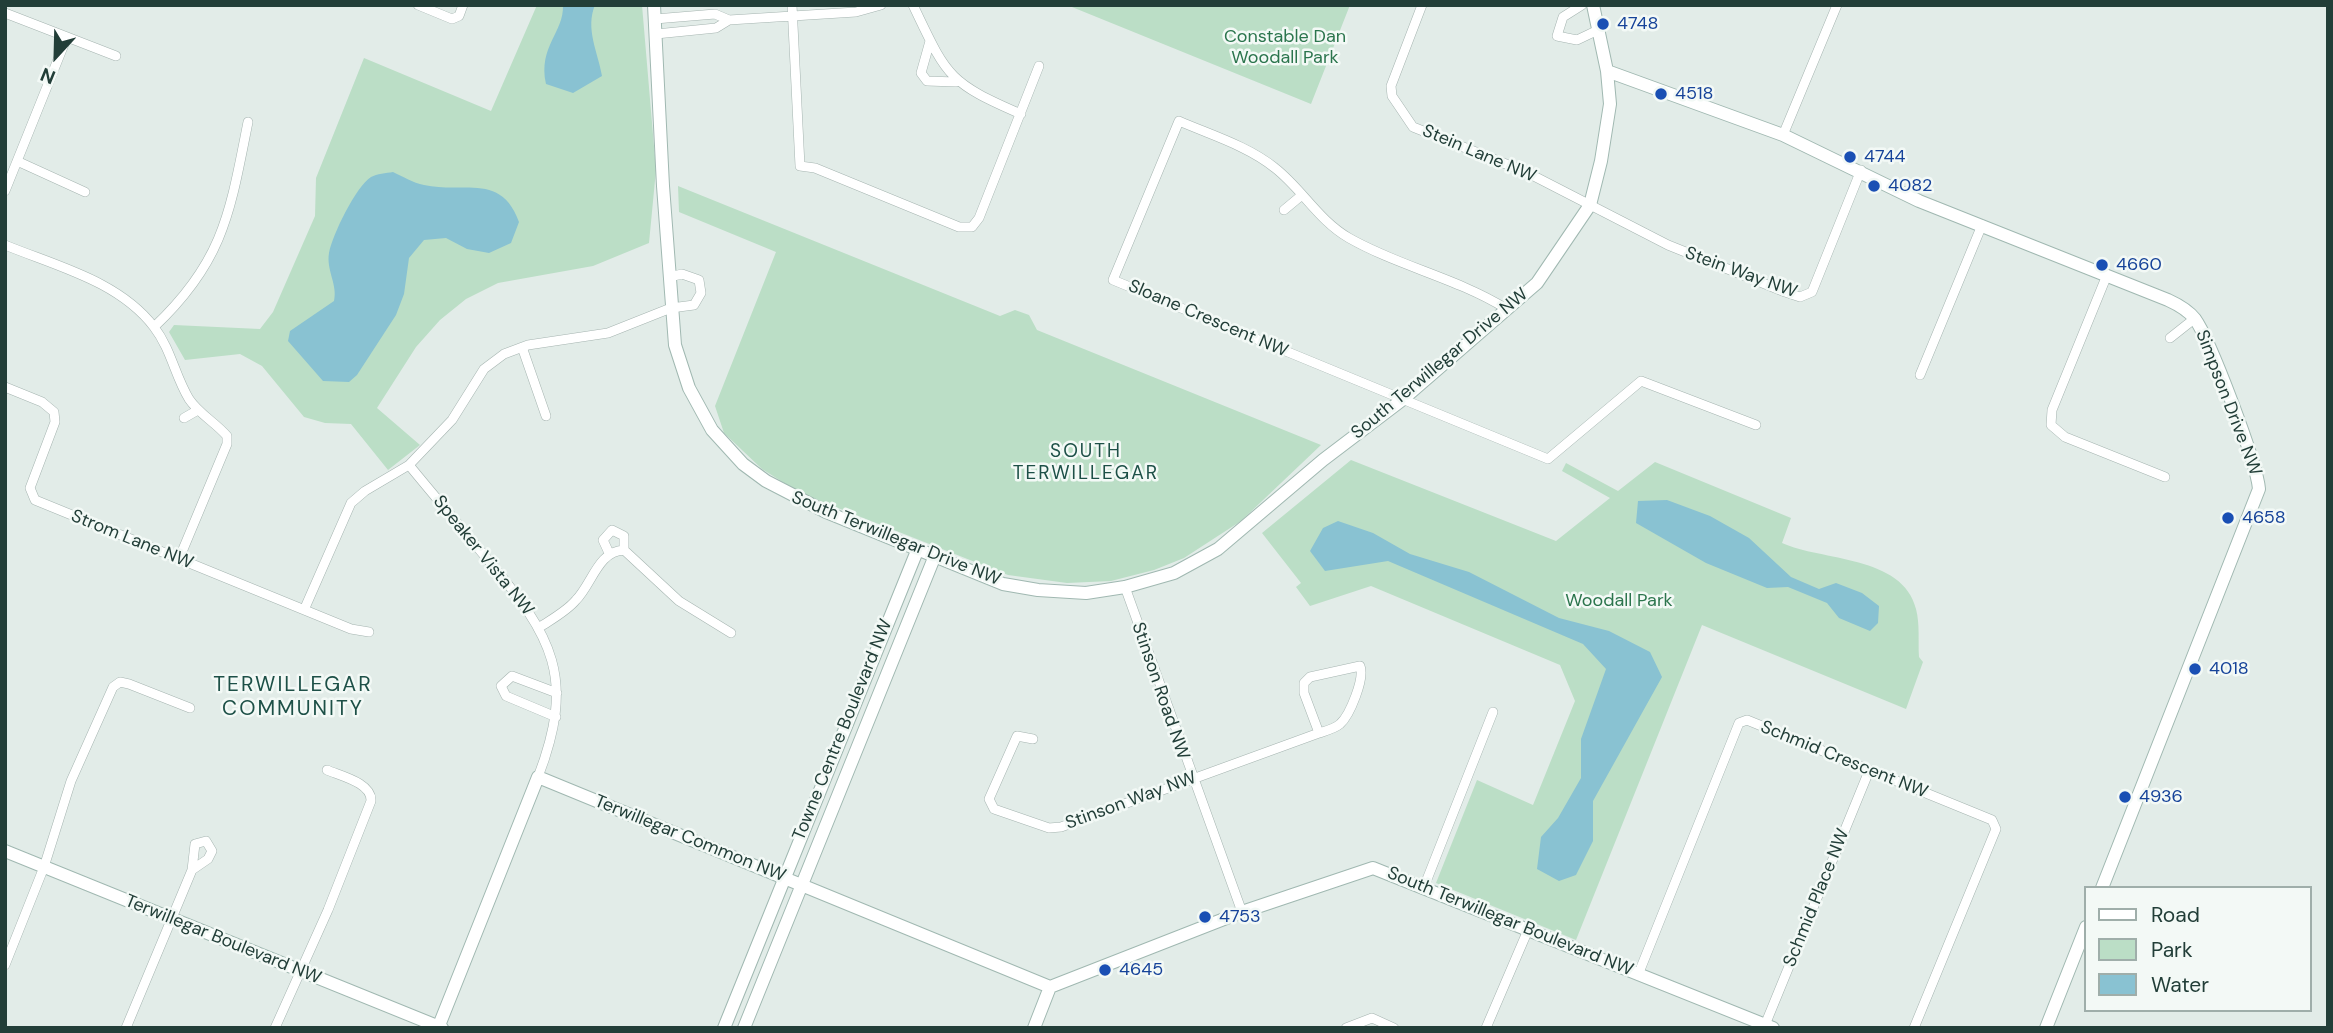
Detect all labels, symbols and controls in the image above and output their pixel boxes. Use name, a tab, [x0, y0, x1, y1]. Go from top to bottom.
place label: 4748	[1617, 13, 1658, 35]
marker: 4748	[1595, 16, 1611, 32]
north arrow	[21, 21, 91, 91]
park label: Constable Dan Woodall Park	[1224, 26, 1346, 68]
text: N	[37, 62, 59, 90]
place label: 4518	[1675, 83, 1713, 105]
marker: 4518	[1653, 86, 1669, 102]
street label: Stein Lane NW	[1419, 120, 1539, 188]
place label: 4744	[1864, 146, 1905, 168]
marker: 4744	[1842, 149, 1858, 165]
place label: 4082	[1888, 175, 1932, 197]
marker: 4082	[1866, 178, 1882, 194]
street label: Stein Way NW	[1682, 243, 1800, 303]
place label: 4660	[2116, 254, 2162, 276]
marker: 4660	[2094, 257, 2110, 273]
street label: Sloane Crescent NW	[1125, 276, 1291, 362]
street label: South Terwillegar Drive NW	[1347, 284, 1533, 444]
street label: Simpson Drive NW	[2190, 327, 2266, 479]
district label: SOUTH TERWILLEGAR	[1014, 441, 1158, 485]
street label: South Terwillegar Drive NW	[788, 487, 1004, 591]
street label: Speaker Vista NW	[428, 492, 538, 620]
street label: Strom Lane NW	[68, 506, 196, 574]
place label: 4658	[2242, 507, 2286, 529]
marker: 4658	[2220, 510, 2236, 526]
park label: Woodall Park	[1565, 590, 1673, 612]
street label: Towne Centre Boulevard NW	[789, 616, 897, 844]
street label: Stinson Road NW	[1126, 620, 1194, 762]
place label: 4018	[2209, 658, 2249, 680]
marker: 4018	[2187, 661, 2203, 677]
district label: TERWILLEGAR COMMUNITY	[215, 672, 371, 722]
street label: Schmid Crescent NW	[1757, 717, 1931, 803]
street label: Stinson Way NW	[1063, 767, 1199, 835]
place label: 4936	[2139, 786, 2183, 808]
marker: 4936	[2117, 789, 2133, 805]
street label: Terwillegar Common NW	[591, 791, 789, 887]
street label: Schmid Place NW	[1779, 826, 1855, 970]
street label: South Terwillegar Boulevard NW	[1384, 863, 1636, 981]
legend	[2084, 886, 2312, 1012]
street label: Terwillegar Boulevard NW	[122, 891, 324, 989]
text: Road	[2151, 901, 2200, 929]
place label: 4753	[1219, 906, 1261, 928]
marker: 4753	[1197, 909, 1213, 925]
text: Park	[2151, 936, 2192, 964]
place label: 4645	[1119, 959, 1163, 981]
marker: 4645	[1097, 962, 1113, 978]
text: Water	[2151, 971, 2209, 999]

